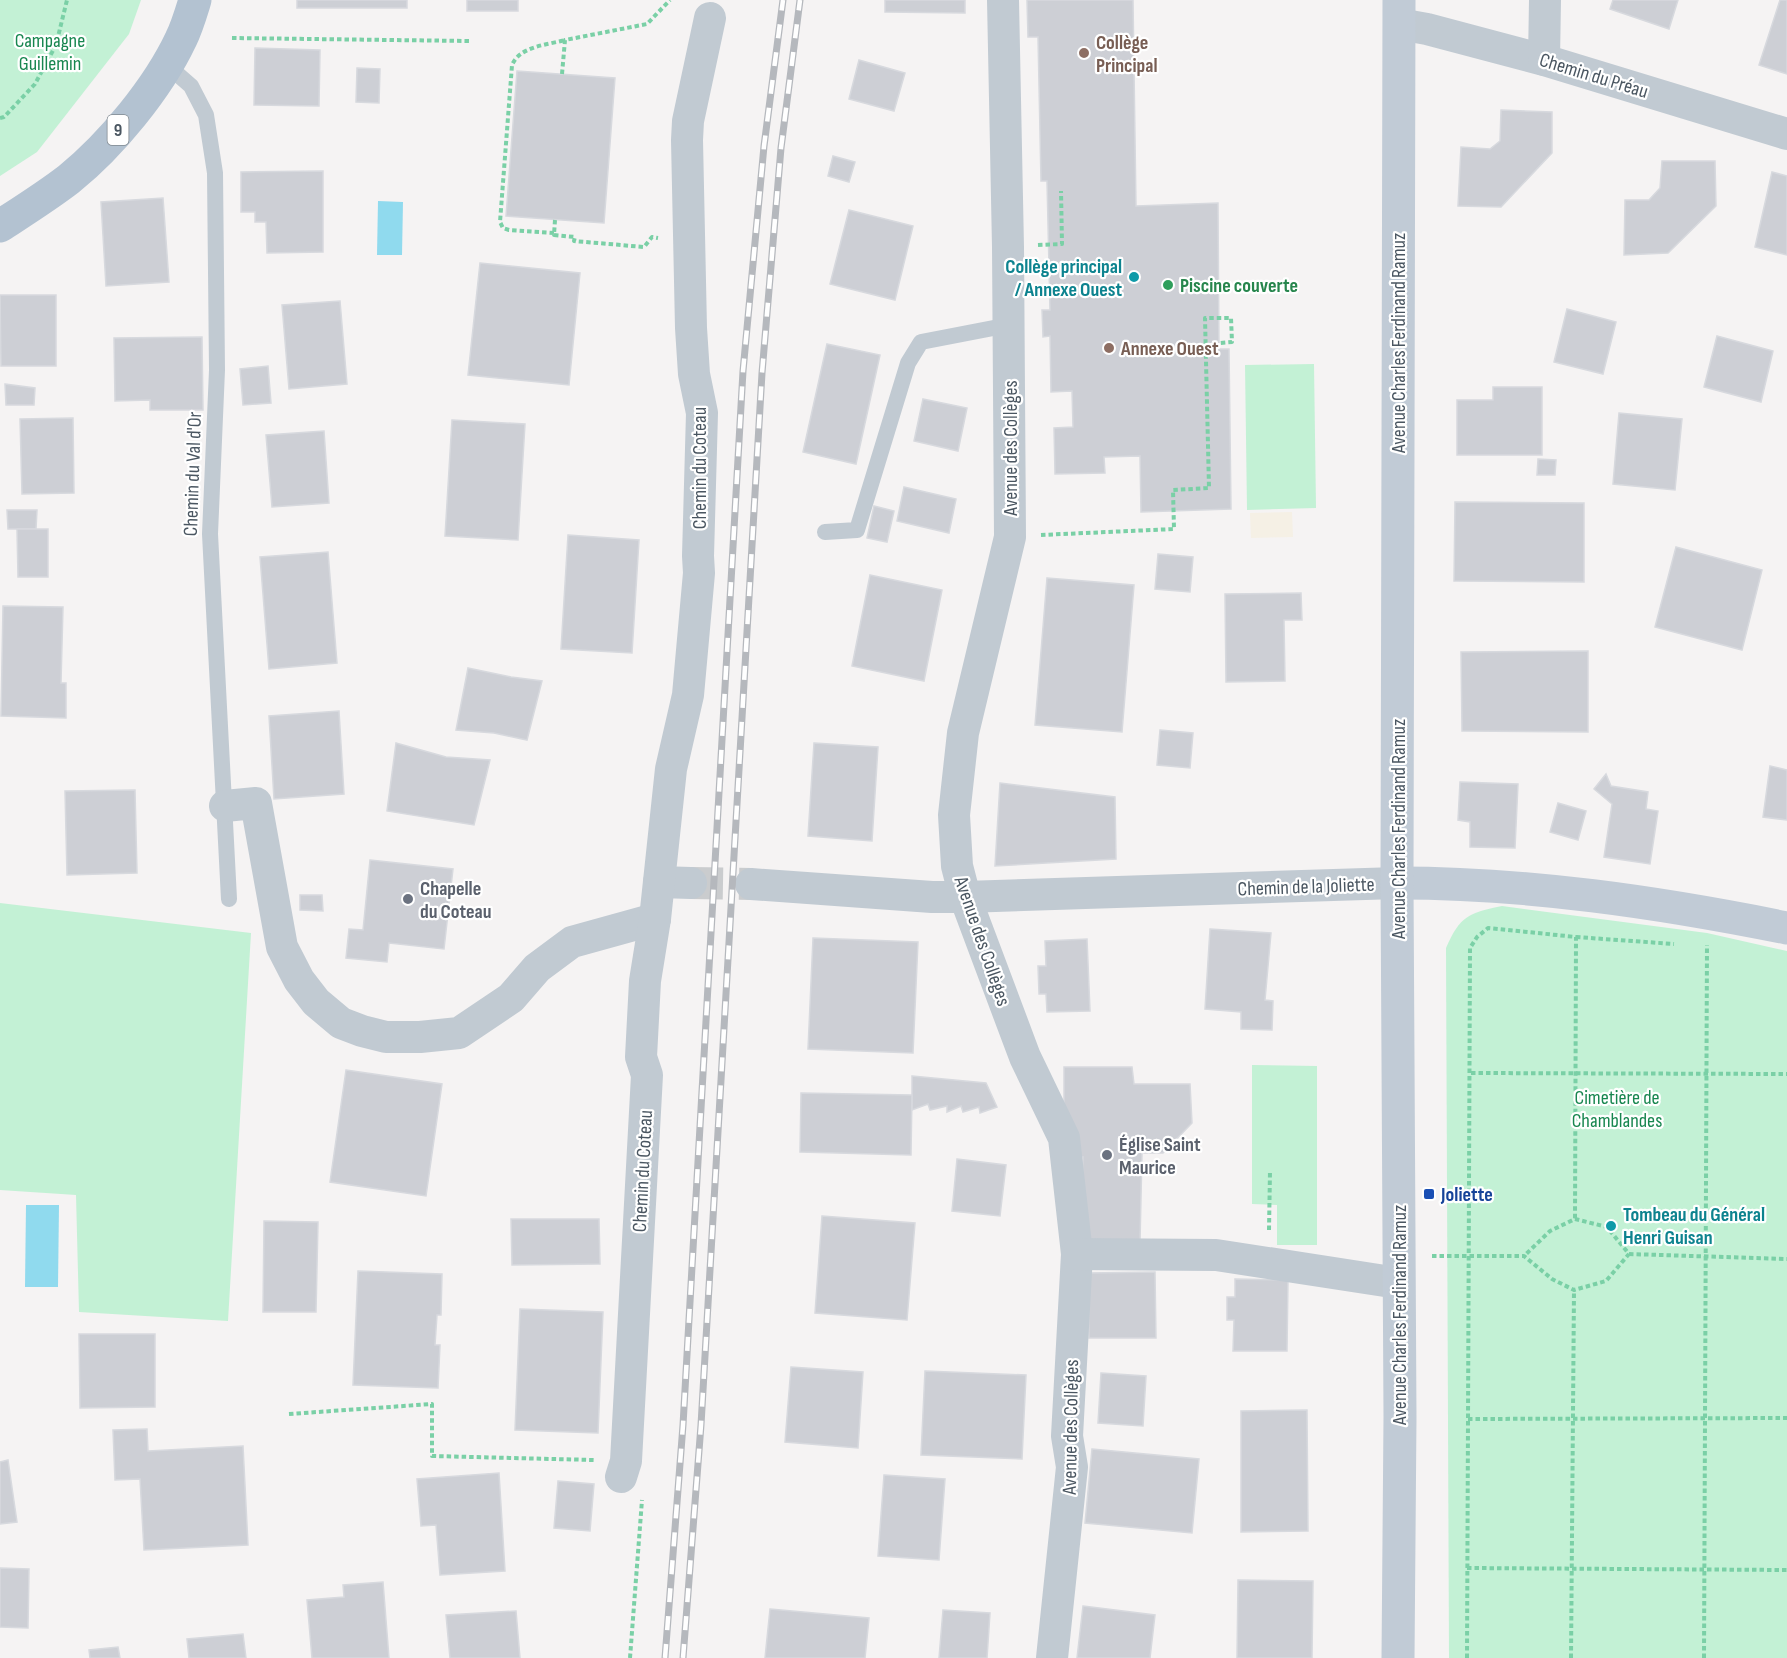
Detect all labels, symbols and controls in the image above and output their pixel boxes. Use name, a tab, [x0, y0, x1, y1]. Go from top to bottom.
park label: Campagne Guillemin	[15, 29, 85, 76]
place label: Collège Principal	[1096, 31, 1158, 78]
marker: Collège Principal	[1077, 46, 1091, 60]
street label: Chemin du Préau	[1536, 48, 1651, 104]
road number: 9	[108, 115, 128, 145]
street label: Avenue Charles Ferdinand Ramuz	[1387, 233, 1411, 454]
place label: Collège principal / Annexe Ouest	[1005, 255, 1122, 302]
marker: Collège principal / Annexe Ouest	[1127, 270, 1141, 284]
place label: Piscine couverte	[1180, 274, 1298, 298]
marker: Piscine couverte	[1161, 278, 1175, 292]
place label: Annexe Ouest	[1120, 337, 1219, 361]
marker: Annexe Ouest	[1102, 341, 1116, 355]
street label: Avenue des Collèges	[999, 380, 1023, 517]
street label: Chemin du Coteau	[688, 407, 712, 529]
street label: Chemin du Val d'Or	[179, 411, 207, 537]
street label: Avenue Charles Ferdinand Ramuz	[1387, 719, 1411, 940]
street label: Avenue des Collèges	[948, 873, 1015, 1009]
street label: Chemin de la Joliette	[1237, 873, 1375, 901]
place label: Chapelle du Coteau	[420, 877, 491, 924]
marker: Chapelle du Coteau	[401, 892, 415, 906]
park label: Cimetière de Chamblandes	[1572, 1086, 1662, 1133]
street label: Chemin du Coteau	[628, 1109, 658, 1233]
place label: Église Saint Maurice	[1119, 1133, 1201, 1180]
marker: Église Saint Maurice	[1100, 1148, 1114, 1162]
place label: Joliette	[1440, 1183, 1493, 1207]
marker: Joliette	[1422, 1187, 1436, 1201]
place label: Tombeau du Général Henri Guisan	[1623, 1203, 1765, 1250]
street label: Avenue Charles Ferdinand Ramuz	[1388, 1205, 1412, 1426]
marker: Tombeau du Général Henri Guisan	[1604, 1219, 1618, 1233]
street label: Avenue des Collèges	[1058, 1359, 1084, 1496]

